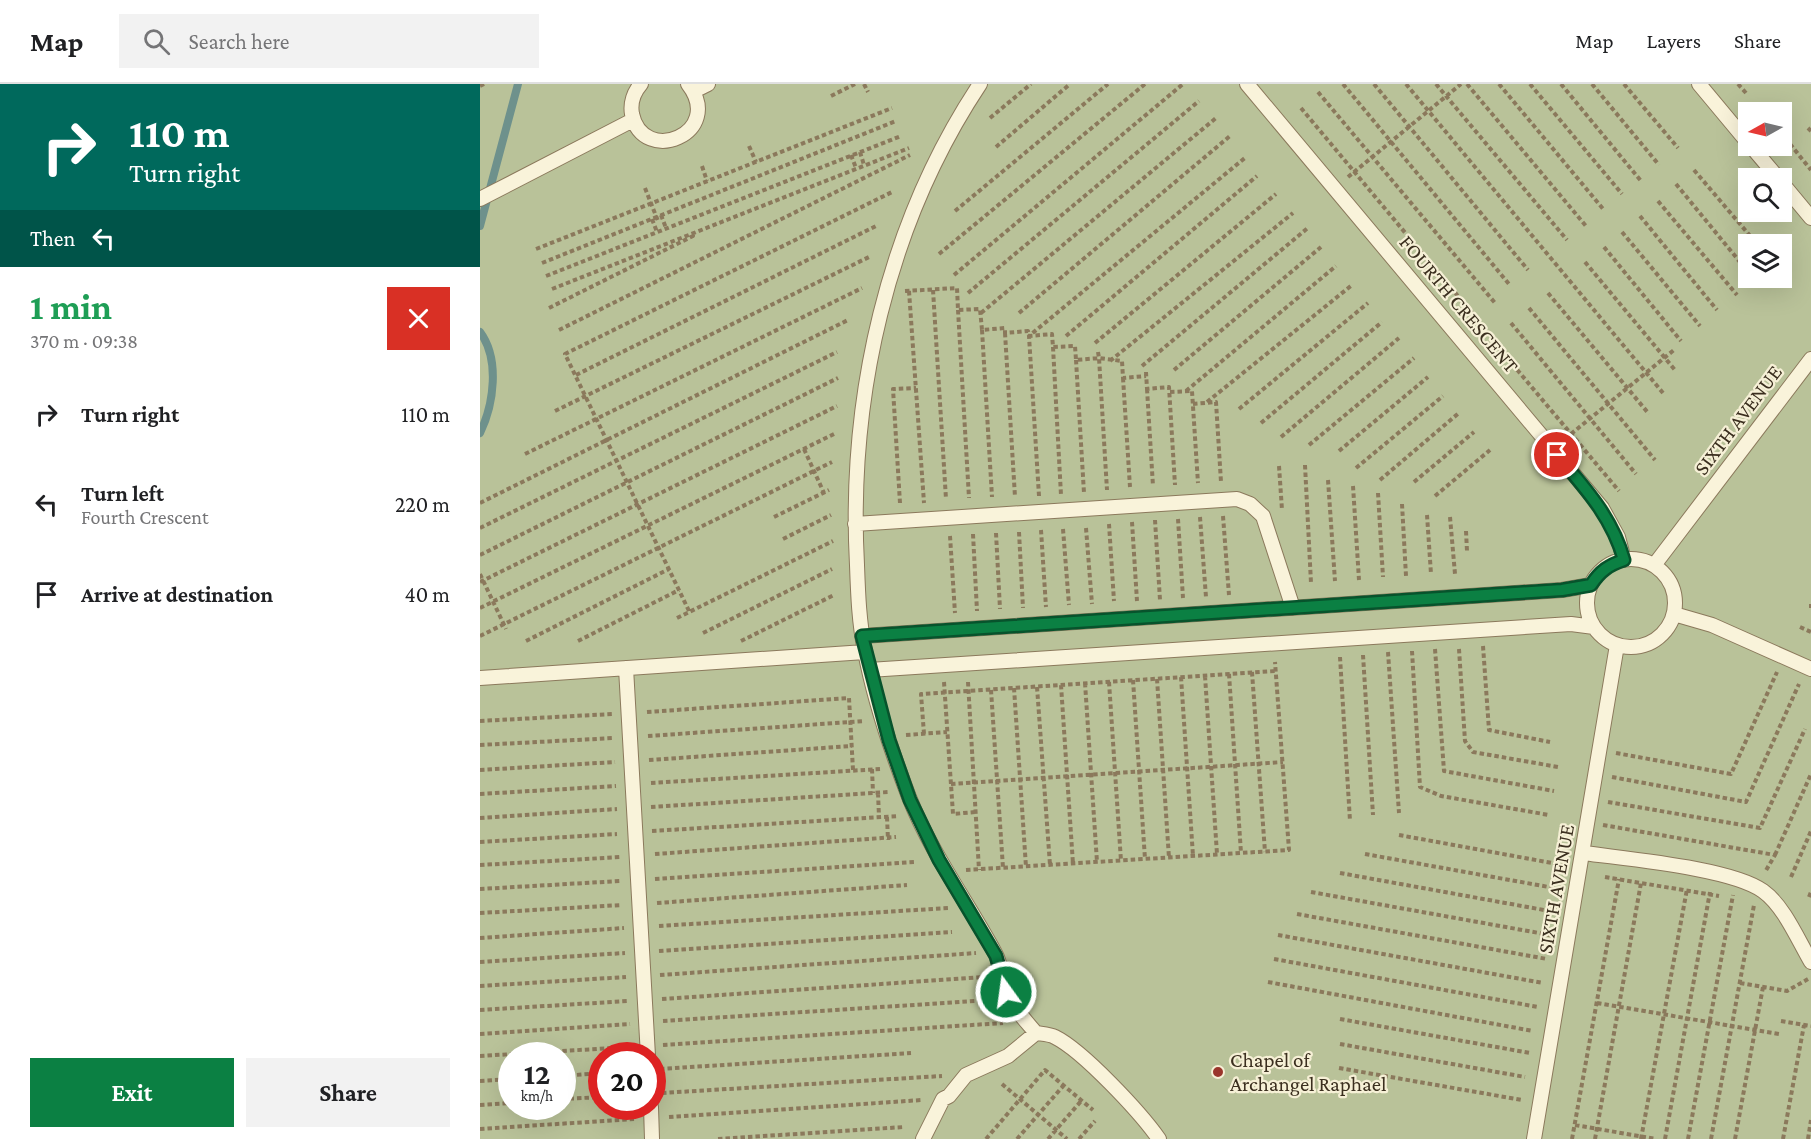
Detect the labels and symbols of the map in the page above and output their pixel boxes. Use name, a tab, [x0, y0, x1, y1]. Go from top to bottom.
north arrow	[1738, 102, 1792, 156]
street label: FOURTH CRESCENT	[1394, 230, 1524, 378]
street label: SIXTH AVENUE	[1689, 361, 1787, 479]
pin	[1531, 429, 1582, 480]
street label: SIXTH AVENUE	[1533, 823, 1579, 955]
position arrow	[974, 960, 1038, 1024]
speed limit sign: 20	[588, 1042, 666, 1120]
place label: Chapel of Archangel Raphael	[1230, 1048, 1387, 1096]
marker: Chapel of Archangel Raphael	[1211, 1065, 1225, 1079]

